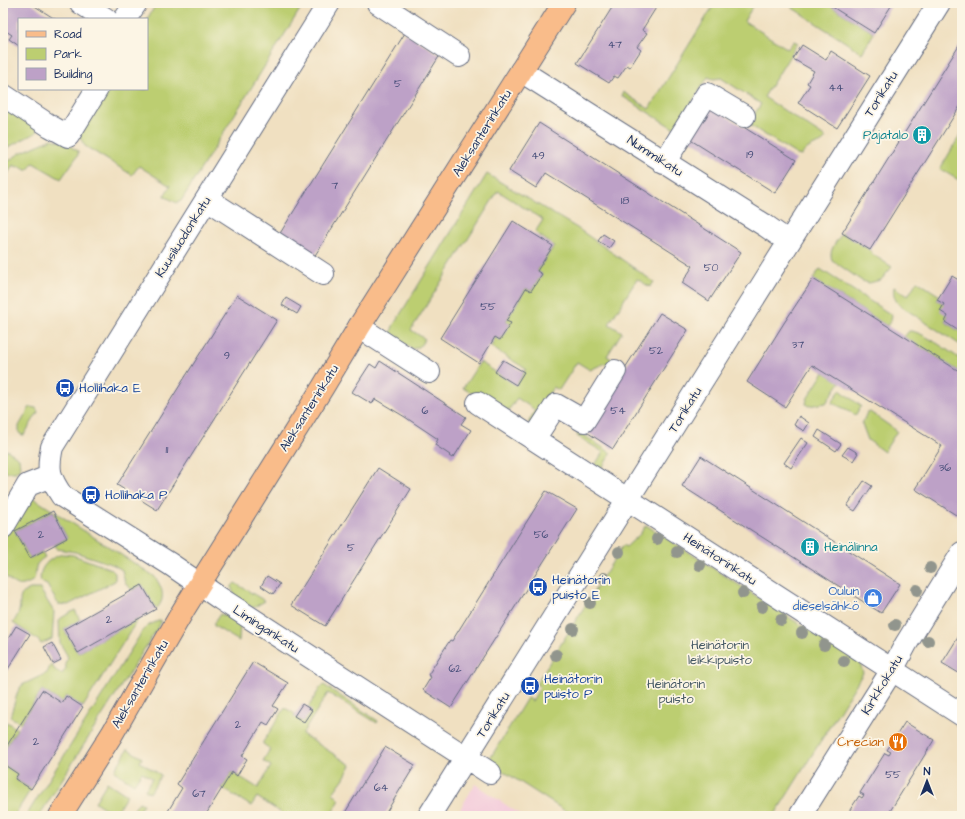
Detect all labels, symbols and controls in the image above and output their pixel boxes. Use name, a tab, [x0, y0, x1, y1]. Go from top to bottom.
legend	[18, 18, 148, 90]
text: Road	[54, 26, 82, 43]
house number: 47	[608, 37, 622, 52]
text: Park	[54, 46, 82, 63]
text: Building	[54, 66, 92, 84]
street label: Torikatu	[860, 67, 902, 120]
house number: 5	[394, 76, 402, 91]
house number: 44	[829, 80, 844, 95]
street label: Aleksanterinkatu	[448, 86, 516, 180]
building icon: Pajatalo	[911, 124, 933, 146]
place label: Pajatalo	[863, 126, 909, 144]
street label: Nummikatu	[624, 131, 687, 181]
house number: 19	[746, 147, 754, 162]
house number: 49	[531, 148, 545, 163]
house number: 7	[332, 178, 339, 193]
street label: Kuusiluodonkatu	[151, 193, 215, 281]
house number: 18	[621, 193, 629, 208]
house number: 50	[704, 260, 718, 275]
house number: 55	[480, 299, 496, 314]
house number: 37	[792, 337, 804, 352]
house number: 52	[649, 343, 664, 358]
house number: 9	[224, 348, 230, 363]
street label: Aleksanterinkatu	[275, 361, 343, 455]
bus stop icon: Hollihaka E	[54, 377, 76, 399]
place label: Hollihaka E	[79, 379, 141, 397]
street label: Torikatu	[664, 383, 706, 436]
house number: 6	[422, 403, 429, 418]
house number: 54	[610, 403, 626, 418]
house number: 11	[166, 442, 169, 457]
house number: 36	[939, 460, 951, 475]
bus stop icon: Hollihaka P	[80, 484, 102, 506]
place label: Hollihaka P	[105, 486, 168, 504]
house number: 2	[38, 527, 45, 542]
house number: 56	[534, 527, 548, 542]
street label: Heinätorinkatu	[680, 528, 761, 590]
building icon: Heinälinna	[799, 536, 821, 558]
place label: Heinälinna	[824, 538, 878, 556]
house number: 5	[347, 540, 355, 555]
place label: Heinätorin puisto E	[552, 571, 611, 604]
bus stop icon: Heinätorin puisto E	[527, 576, 549, 598]
place label: Oulun dieselsähkö	[793, 582, 860, 615]
shop icon: Oulun dieselsähkö	[862, 587, 884, 609]
street label: Limingankatu	[229, 601, 303, 658]
house number: 2	[106, 612, 113, 627]
street label: Aleksanterinkatu	[107, 636, 173, 732]
park label: Heinätorin leikkipuisto	[688, 636, 753, 669]
street label: Kirkkokatu	[857, 651, 907, 718]
house number: 62	[448, 661, 462, 676]
place label: Heinätorin puisto P	[544, 670, 603, 703]
bus stop icon: Heinätorin puisto P	[519, 675, 541, 697]
park label: Heinätorin puisto	[647, 675, 706, 708]
street label: Torikatu	[472, 688, 514, 741]
house number: 2	[235, 717, 242, 732]
restaurant icon: Crecian	[887, 731, 909, 753]
place label: Crecian	[837, 733, 885, 751]
house number: 2	[33, 734, 40, 749]
north arrow	[907, 761, 947, 801]
text: N	[924, 764, 931, 779]
house number: 55	[885, 767, 901, 782]
house number: 64	[374, 780, 389, 795]
house number: 67	[192, 786, 206, 801]

